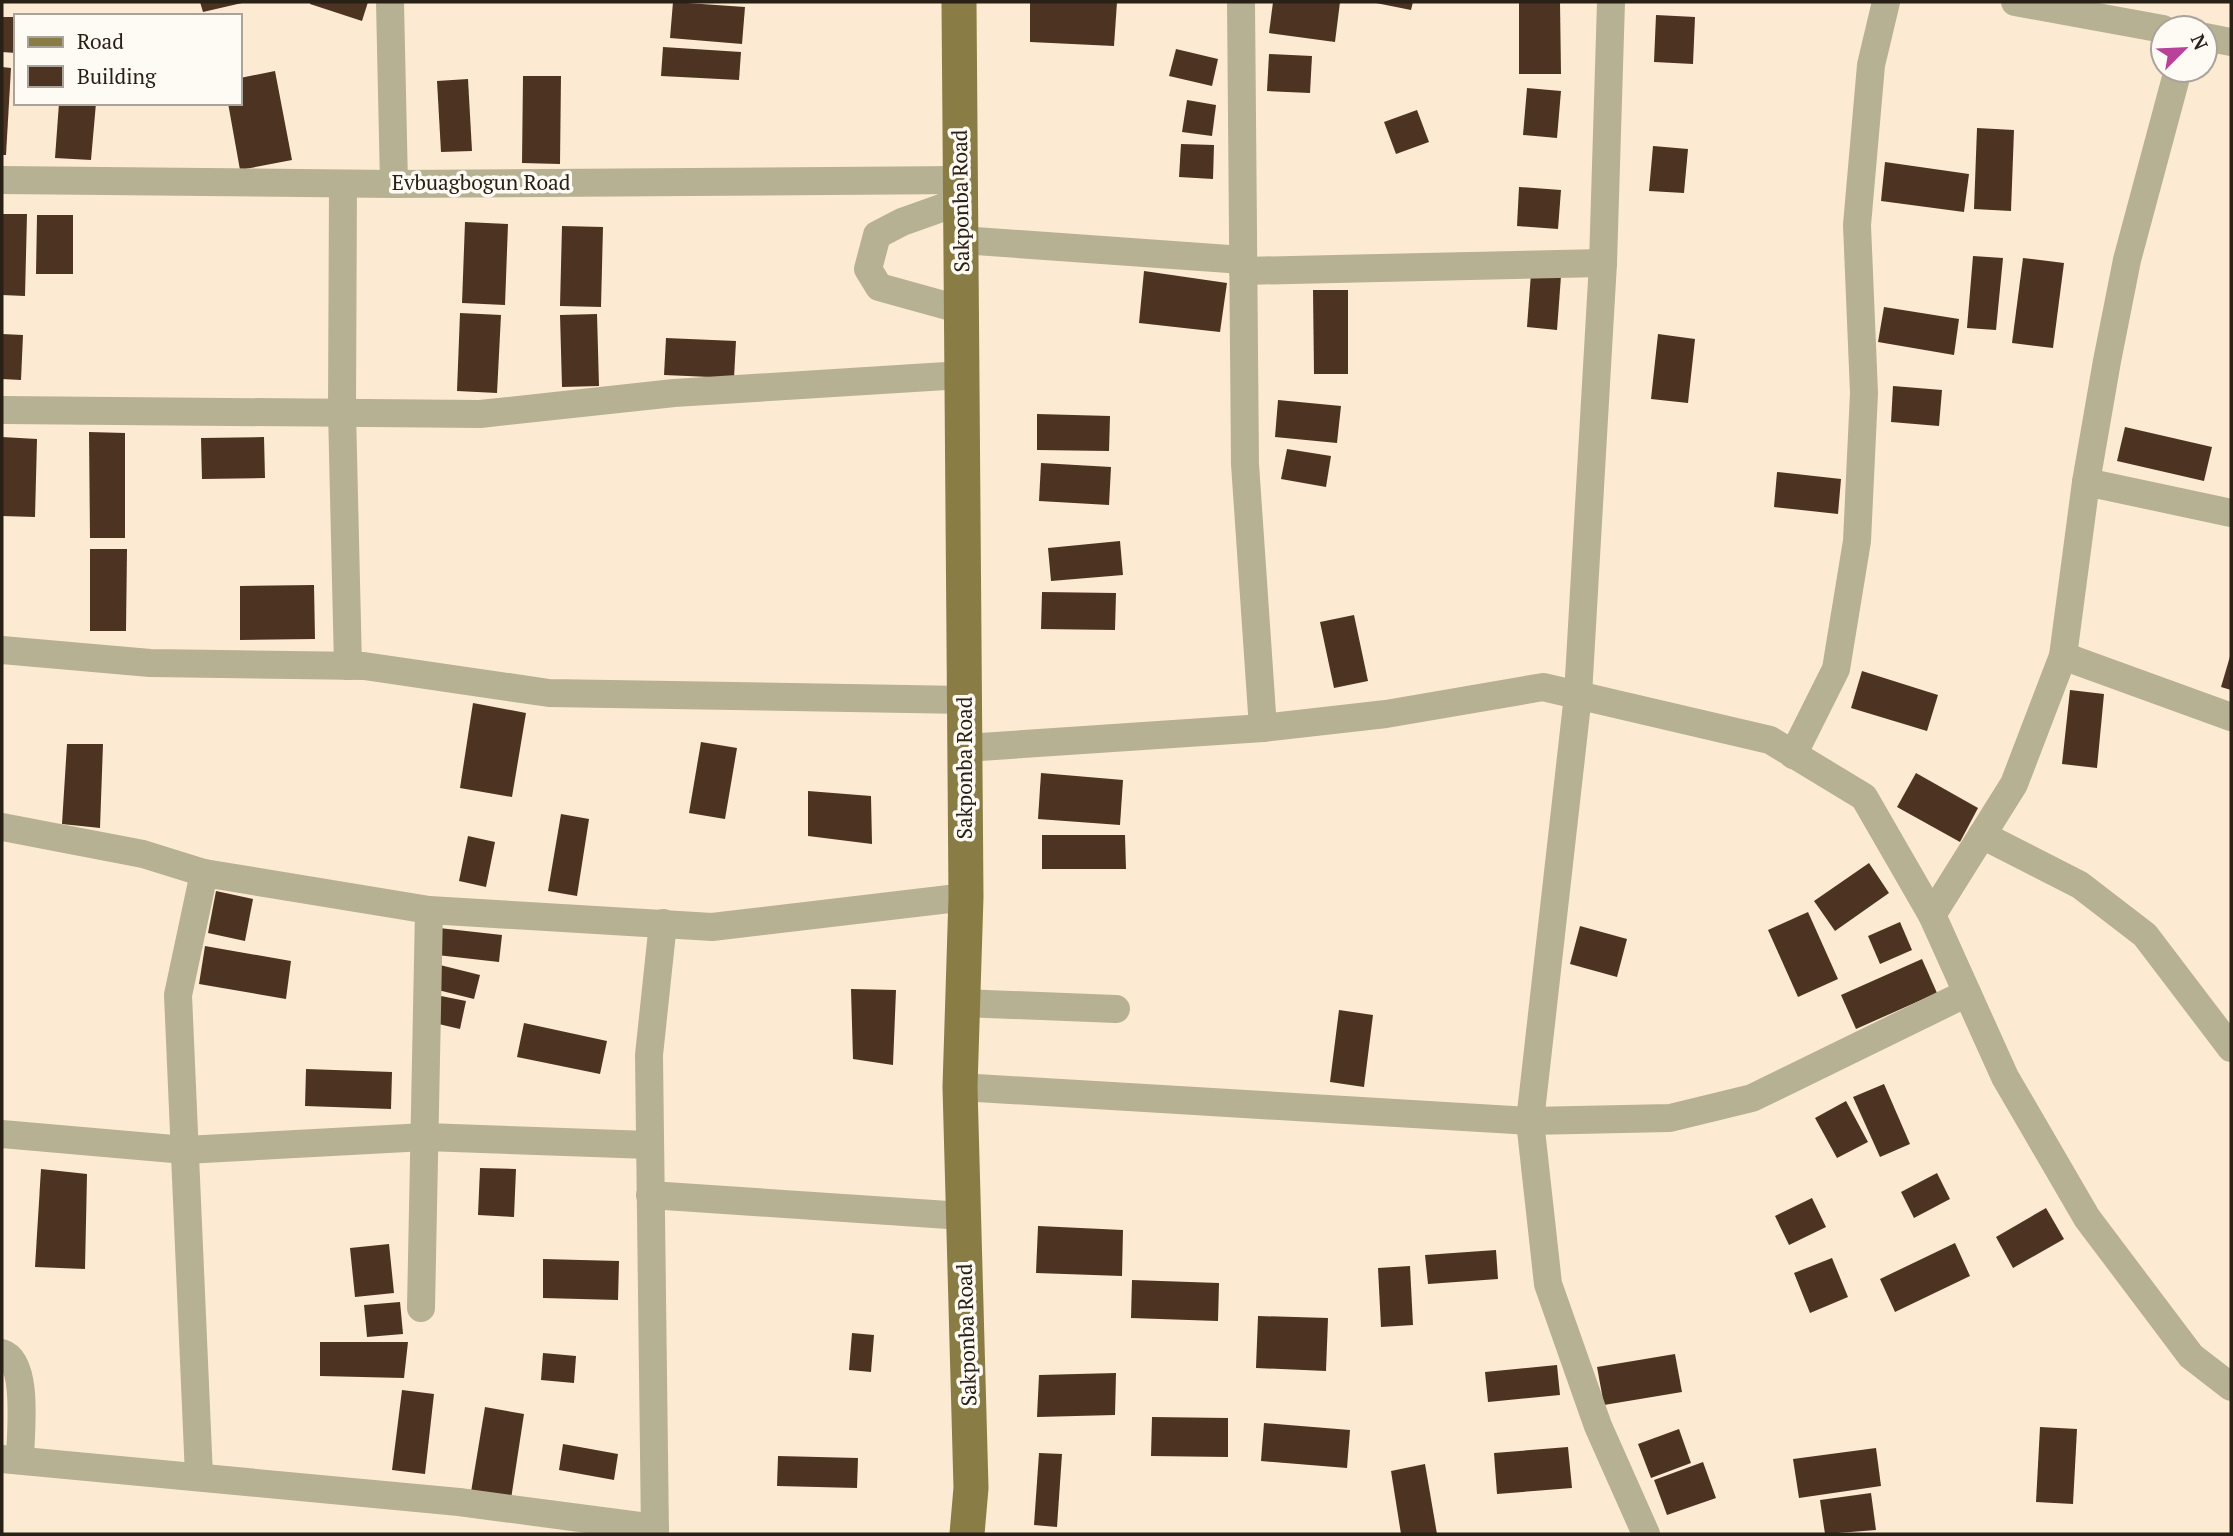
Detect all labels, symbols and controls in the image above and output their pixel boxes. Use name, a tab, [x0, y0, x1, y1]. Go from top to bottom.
legend	[14, 14, 242, 105]
north arrow	[2149, 14, 2219, 84]
text: Road	[77, 27, 124, 55]
text: N	[2186, 30, 2215, 54]
text: Building	[77, 62, 157, 90]
street label: Sakponba Road	[945, 129, 975, 273]
street label: Evbuagbogun Road	[392, 168, 571, 196]
street label: Sakponba Road	[950, 696, 978, 839]
street label: Sakponba Road	[950, 1263, 982, 1407]

